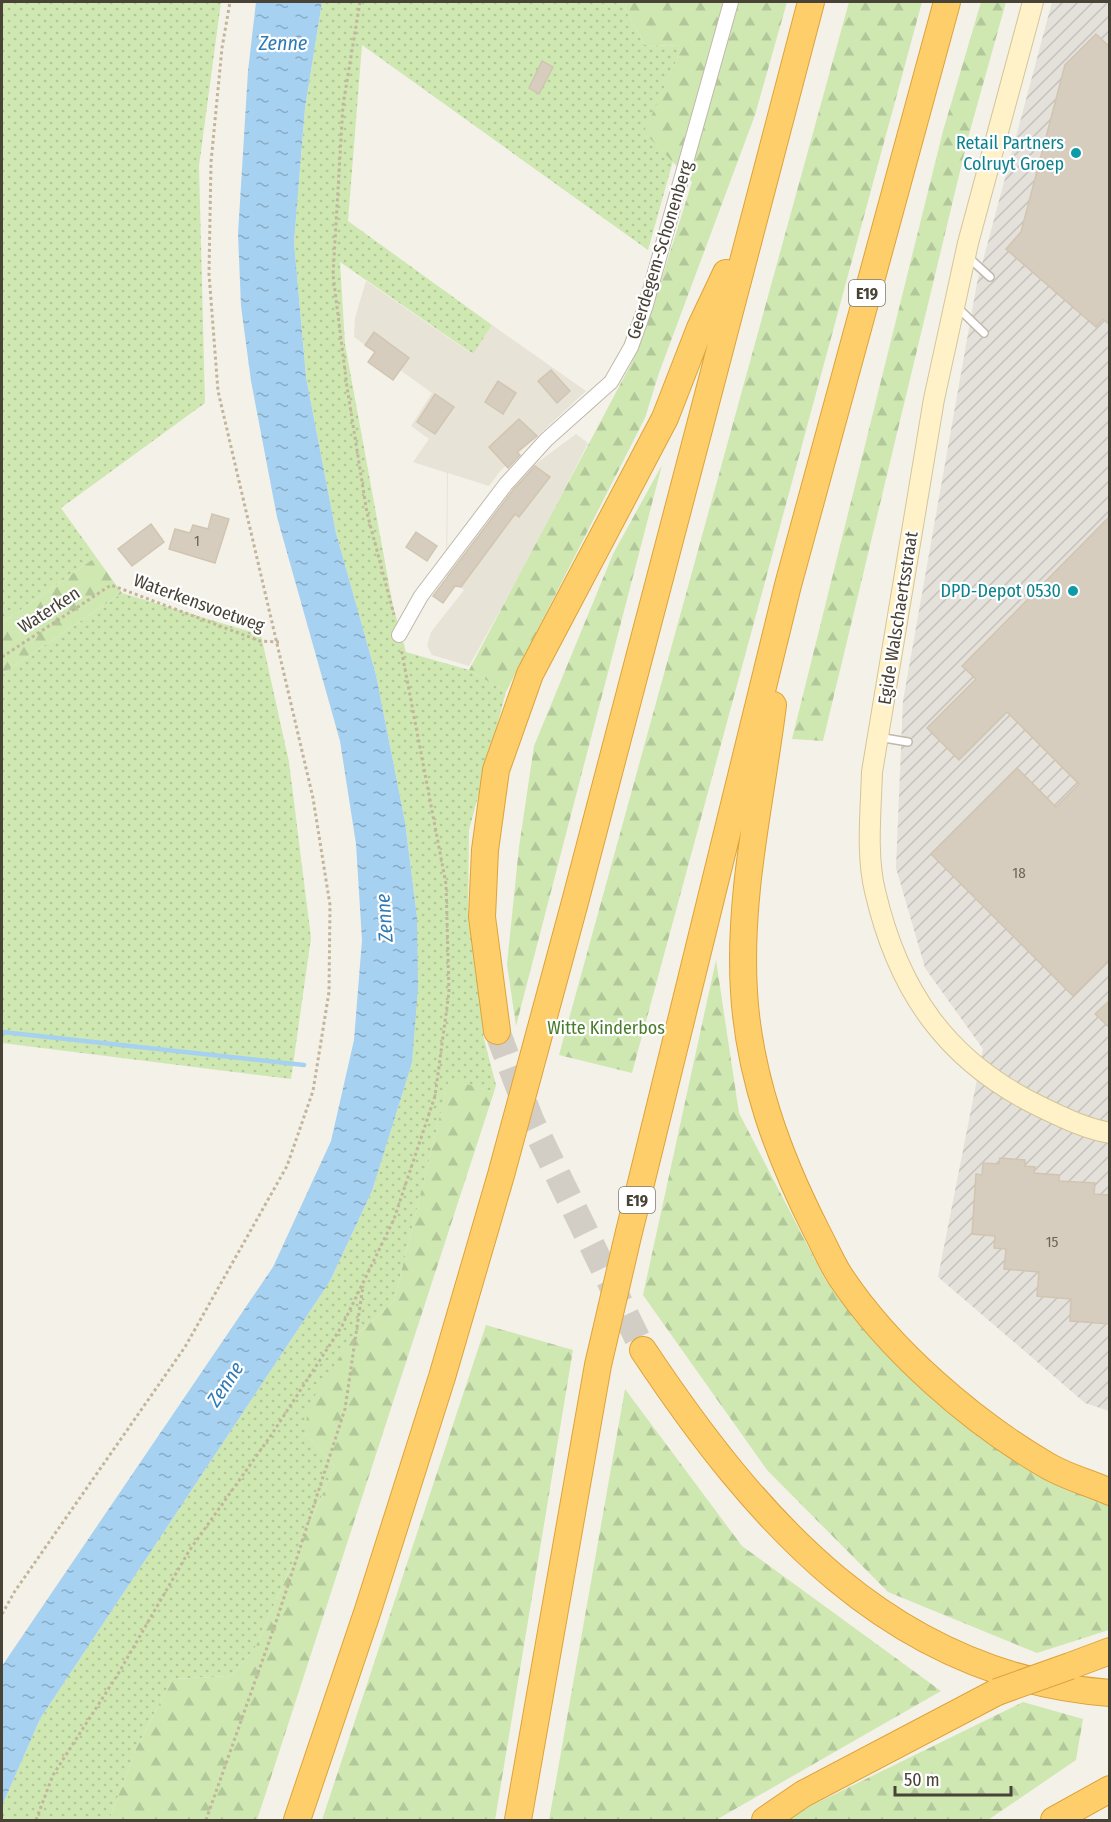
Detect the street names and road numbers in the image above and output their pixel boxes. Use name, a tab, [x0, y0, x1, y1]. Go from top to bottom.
street label: Geerdegem-Schonenberg	[622, 158, 698, 342]
road number: E19	[849, 280, 885, 306]
street label: Egide Walschaertsstraat	[873, 530, 923, 706]
street label: Waterkensvoetweg	[130, 569, 268, 637]
street label: Waterken	[14, 582, 84, 638]
road number: E19	[619, 1187, 655, 1213]

